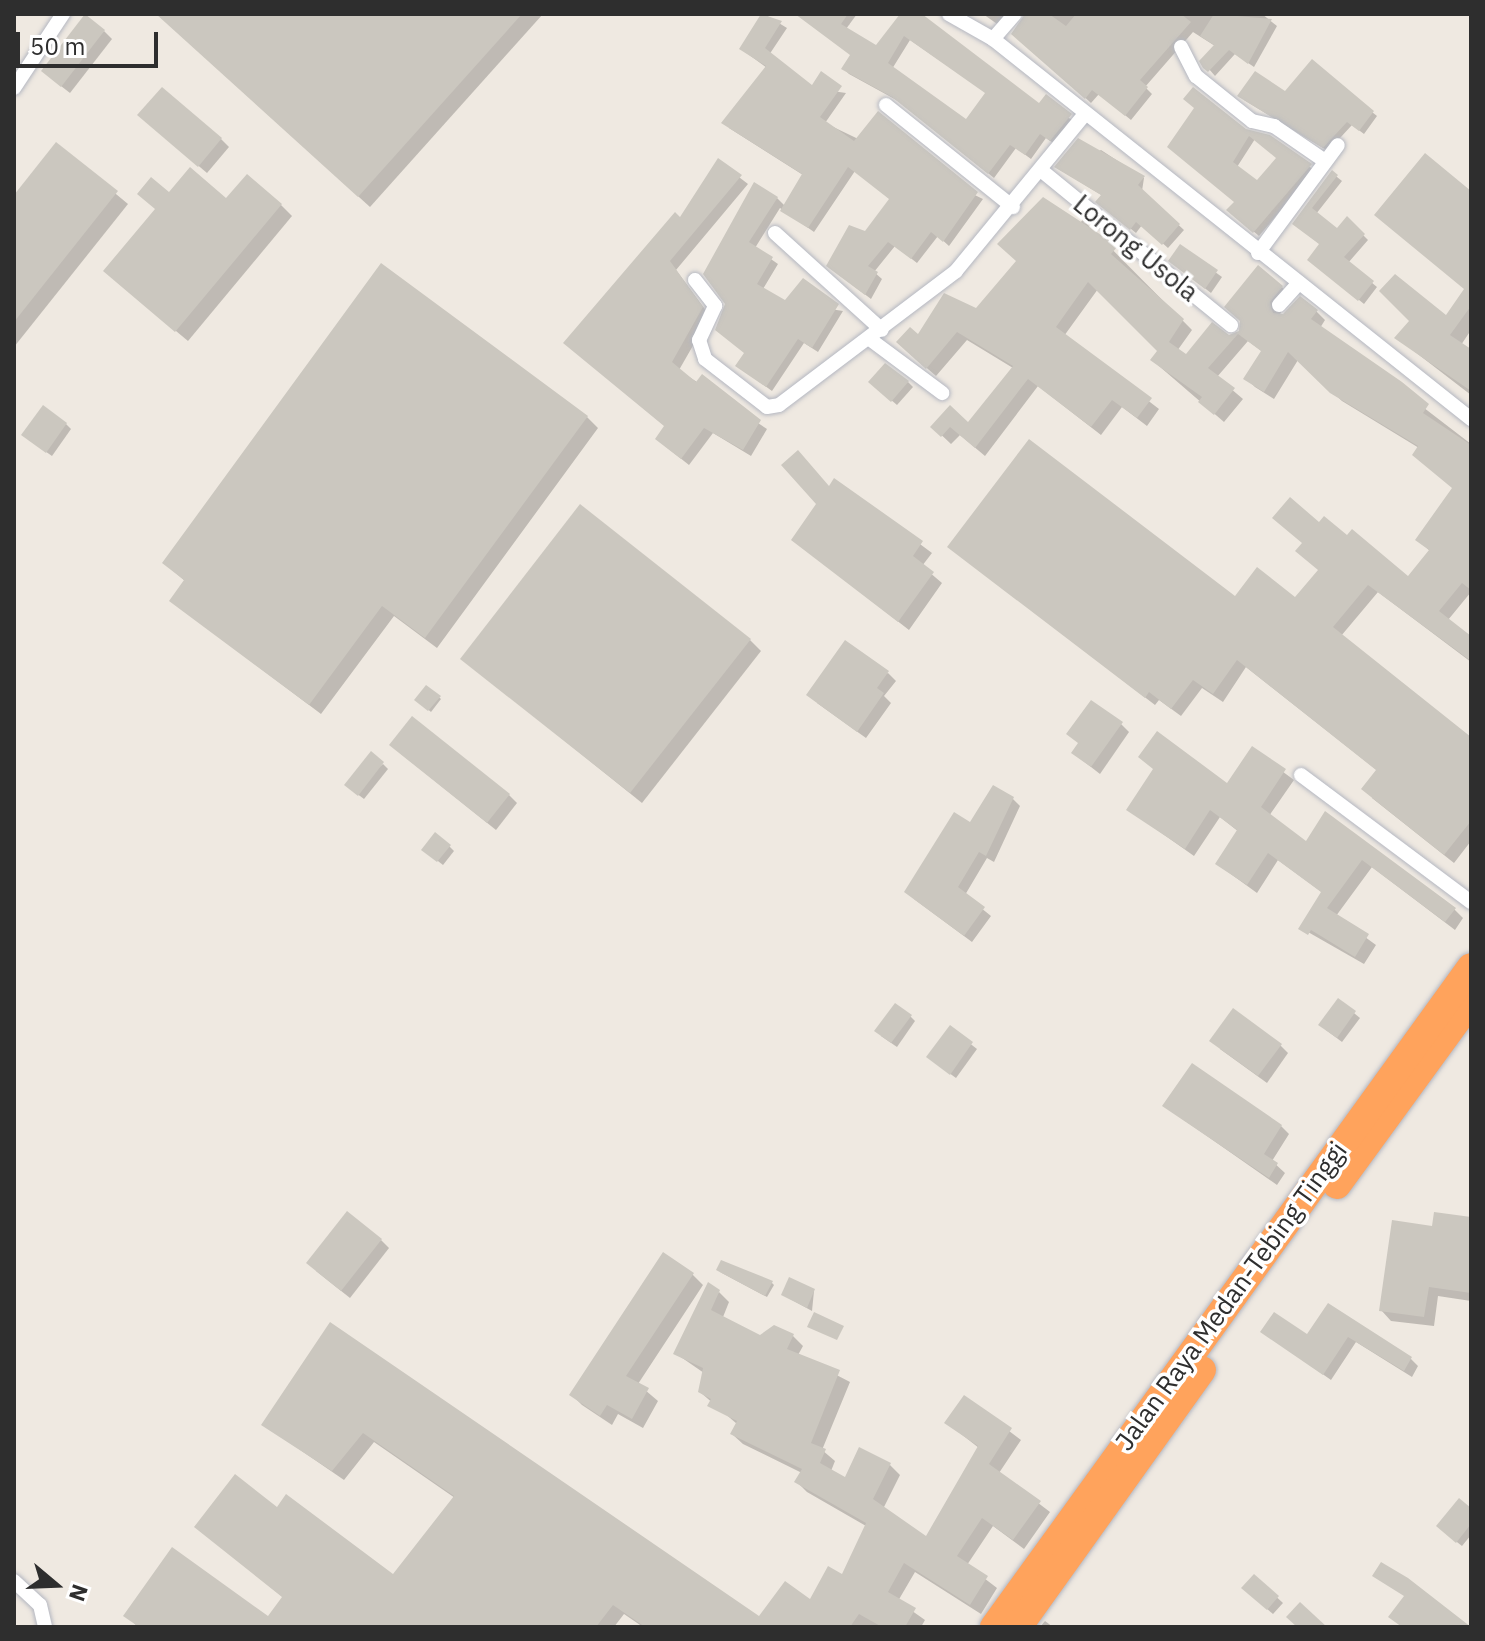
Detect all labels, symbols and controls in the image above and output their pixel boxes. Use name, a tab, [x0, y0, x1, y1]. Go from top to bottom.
scale bar	[20, 16, 162, 66]
text: 50 m	[30, 30, 85, 62]
street label: Lorong Usola	[1067, 188, 1205, 308]
street label: Jalan Raya Medan-Tebing Tinggi	[1109, 1136, 1353, 1456]
north arrow	[16, 1545, 96, 1625]
text: N	[63, 1581, 95, 1605]

